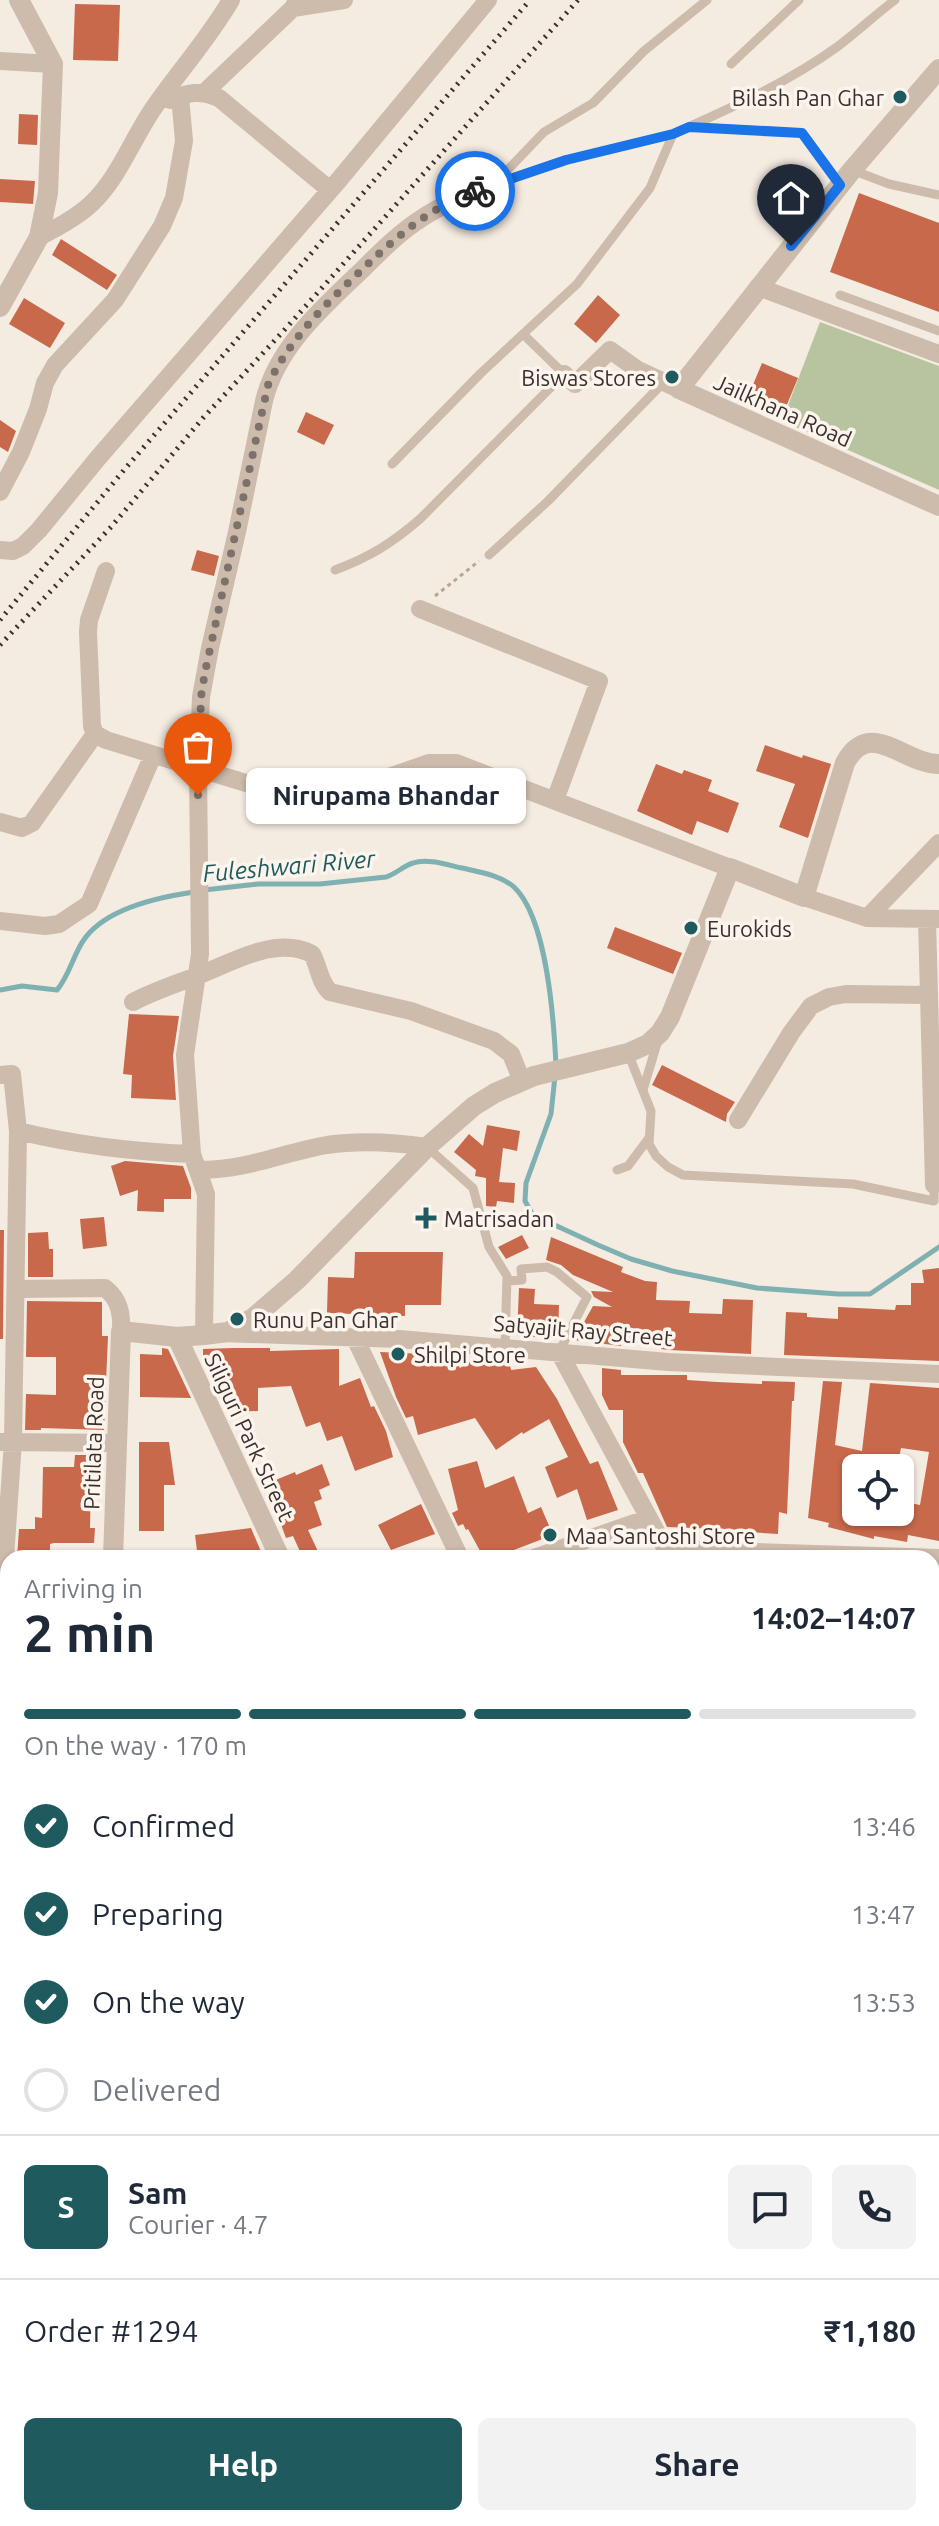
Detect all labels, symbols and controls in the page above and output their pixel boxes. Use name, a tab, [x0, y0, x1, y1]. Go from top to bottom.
place label: Bilash Pan Ghar	[732, 85, 885, 110]
marker: Bilash Pan Ghar	[891, 88, 909, 106]
courier	[435, 151, 515, 231]
pin	[757, 164, 825, 246]
icon: bike	[453, 169, 497, 213]
icon: home	[769, 176, 813, 220]
place label: Biswas Stores	[521, 365, 656, 390]
marker: Biswas Stores	[663, 368, 681, 386]
street label: Jailkhana Road	[710, 369, 856, 451]
pin	[164, 713, 232, 795]
icon: bag	[176, 725, 220, 769]
callout: Nirupama Bhandar	[246, 767, 526, 823]
text: Nirupama Bhandar	[272, 781, 500, 810]
water label: Fuleshwari River	[202, 845, 377, 887]
place label: Eurokids	[707, 916, 792, 941]
marker: Eurokids	[682, 919, 700, 937]
place label: Matrisadan	[444, 1206, 554, 1231]
marker: Matrisadan	[415, 1207, 437, 1229]
place label: Runu Pan Ghar	[253, 1307, 399, 1332]
marker: Runu Pan Ghar	[228, 1310, 246, 1328]
street label: Satyajit Ray Street	[492, 1310, 674, 1350]
place label: Shilpi Store	[414, 1342, 526, 1367]
marker: Shilpi Store	[389, 1345, 407, 1363]
street label: Siliguri Park Street	[200, 1349, 300, 1525]
street label: Pritilata Road	[78, 1376, 108, 1510]
map controls	[842, 1454, 914, 1526]
button: locate	[842, 1454, 914, 1526]
place label: Maa Santoshi Store	[566, 1523, 756, 1548]
marker: Maa Santoshi Store	[541, 1526, 559, 1544]
text: Arriving in	[24, 1574, 143, 1603]
text: 14:02–14:07	[751, 1601, 916, 1635]
text: 2 min	[24, 1604, 155, 1662]
text: On the way · 170 m	[24, 1731, 247, 1760]
icon: check	[24, 1804, 68, 1848]
text: Confirmed	[92, 1809, 235, 1843]
text: 13:46	[851, 1812, 916, 1841]
icon: check	[24, 1892, 68, 1936]
text: Preparing	[92, 1897, 224, 1931]
text: 13:47	[851, 1900, 916, 1929]
icon: check	[24, 1980, 68, 2024]
text: On the way	[92, 1985, 245, 2019]
text: 13:53	[851, 1988, 916, 2017]
text: Delivered	[92, 2073, 221, 2107]
button: chat	[728, 2165, 812, 2249]
button: phone	[832, 2165, 916, 2249]
text: Sam	[128, 2176, 187, 2210]
text: S	[57, 2190, 75, 2224]
text: Courier · 4.7	[128, 2210, 268, 2239]
text: Order #1294	[24, 2314, 198, 2348]
text: ₹1,180	[824, 2314, 916, 2348]
button: Help	[24, 2418, 462, 2510]
button: Share	[478, 2418, 916, 2510]

